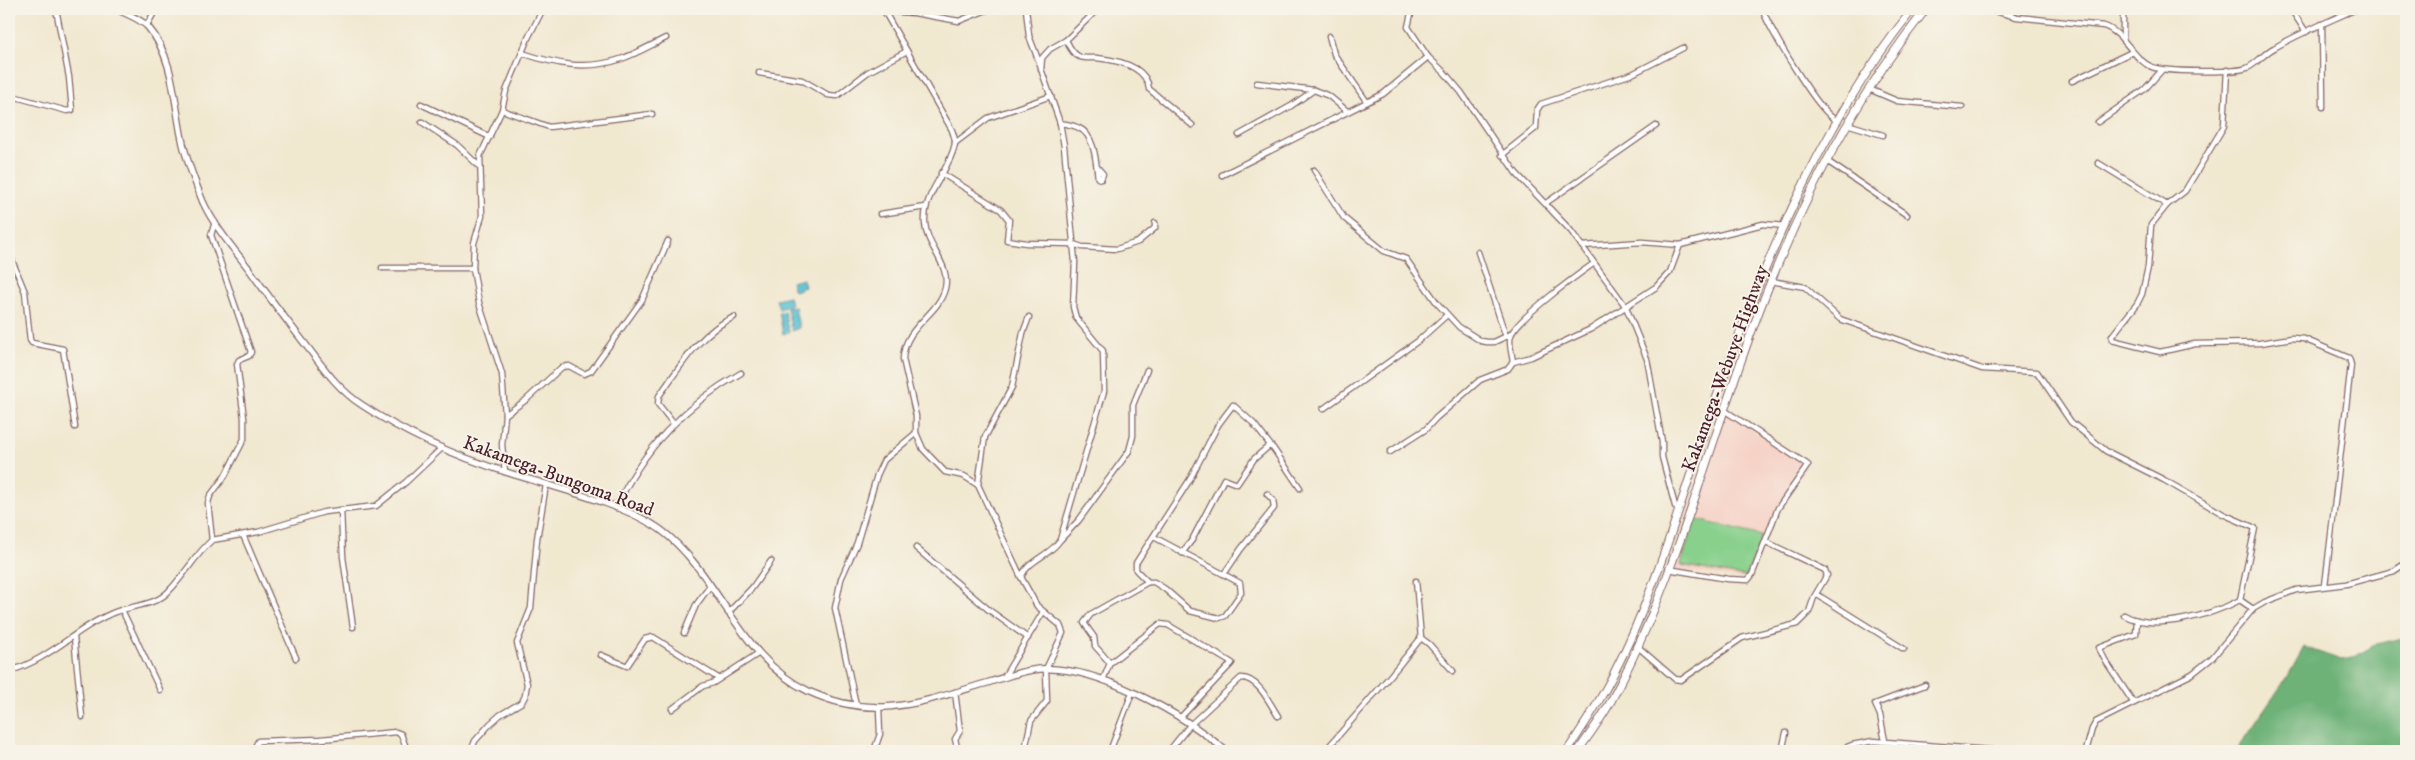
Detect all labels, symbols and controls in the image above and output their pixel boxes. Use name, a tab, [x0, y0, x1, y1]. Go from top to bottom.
street label: Kakamega-Webuye Highway	[1677, 261, 1774, 475]
street label: Kakamega-Bungoma Road	[460, 431, 658, 522]

